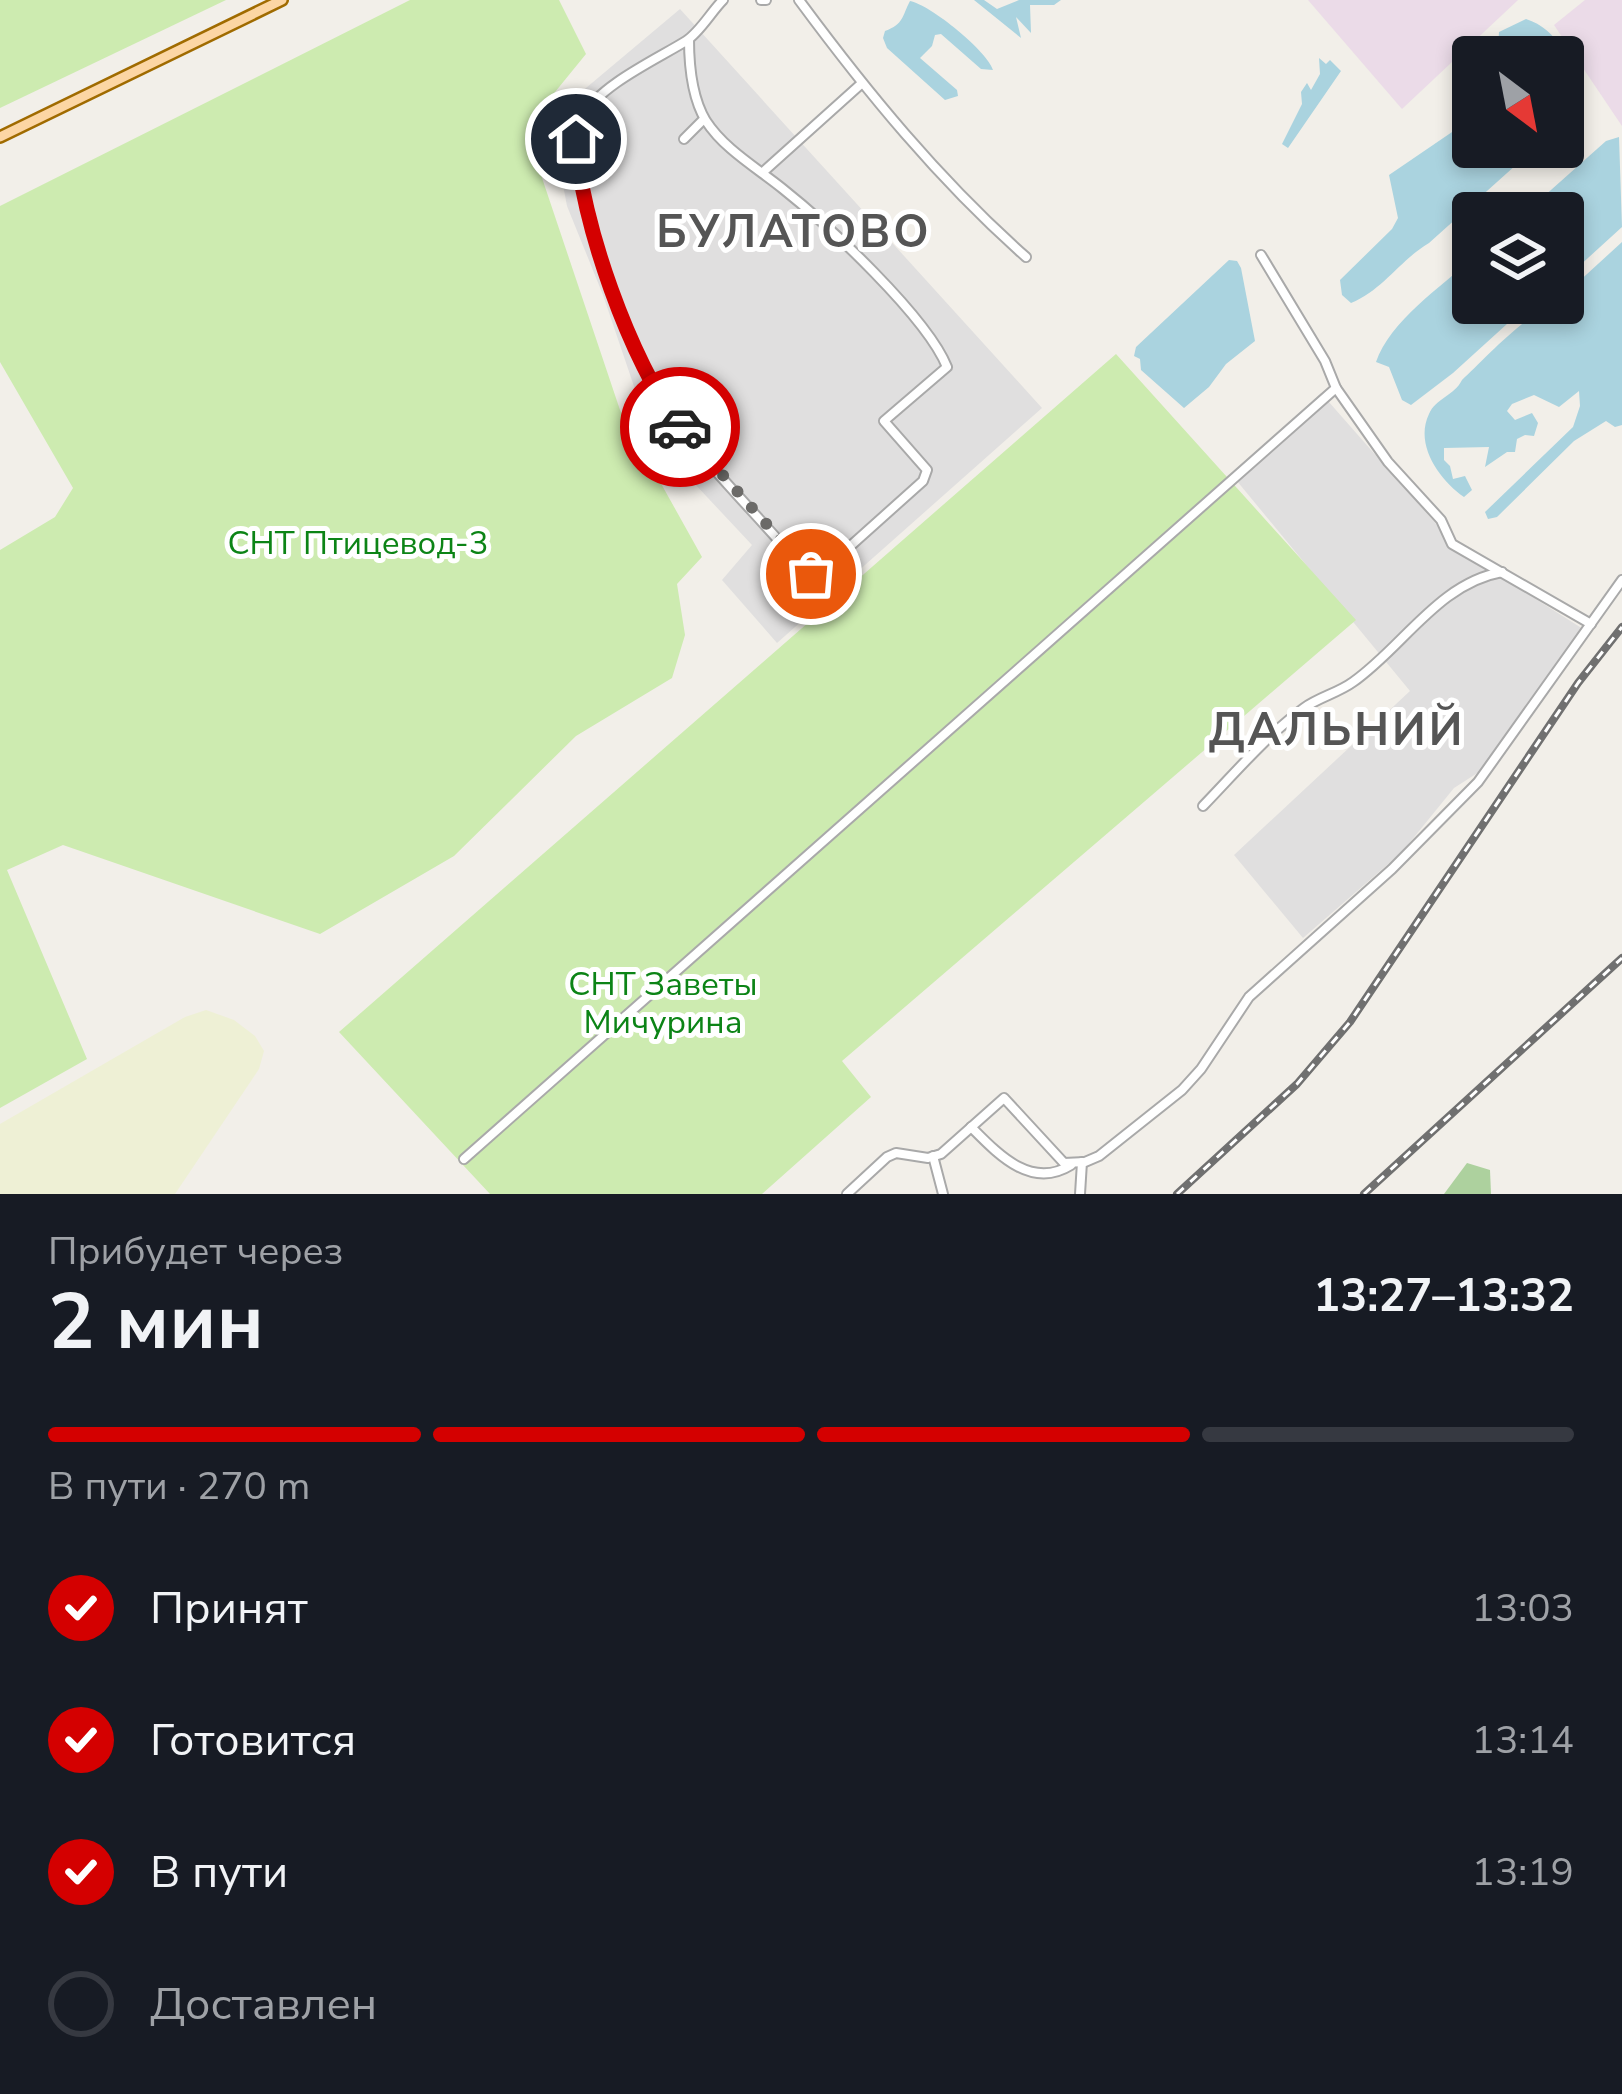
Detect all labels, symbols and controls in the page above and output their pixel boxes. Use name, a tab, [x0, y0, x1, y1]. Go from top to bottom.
north arrow	[1452, 36, 1584, 168]
map controls	[1452, 36, 1584, 324]
pin	[525, 88, 627, 190]
icon: home	[543, 106, 609, 172]
button: layers	[1452, 192, 1584, 324]
district label: БУЛАТОВО	[656, 202, 932, 263]
courier	[620, 367, 740, 487]
icon: car	[647, 394, 713, 460]
park label: СНТ Птицевод-3	[227, 521, 489, 566]
pin	[760, 523, 862, 625]
icon: bag	[778, 541, 844, 607]
district label: ДАЛЬНИЙ	[1209, 700, 1465, 761]
park label: СНТ Заветы Мичурина	[568, 962, 758, 1045]
text: Прибудет через	[48, 1225, 343, 1278]
text: 13:27–13:32	[1313, 1266, 1574, 1327]
text: 2 мин	[48, 1269, 264, 1376]
text: В пути · 270 m	[48, 1460, 310, 1513]
icon: check	[48, 1575, 114, 1641]
text: Принят	[150, 1578, 308, 1639]
text: 13:03	[1472, 1582, 1574, 1635]
icon: check	[48, 1707, 114, 1773]
text: Готовится	[150, 1710, 356, 1771]
text: 13:14	[1472, 1714, 1574, 1767]
icon: check	[48, 1839, 114, 1905]
text: В пути	[150, 1842, 288, 1903]
text: 13:19	[1472, 1846, 1574, 1899]
text: Доставлен	[150, 1974, 377, 2035]

